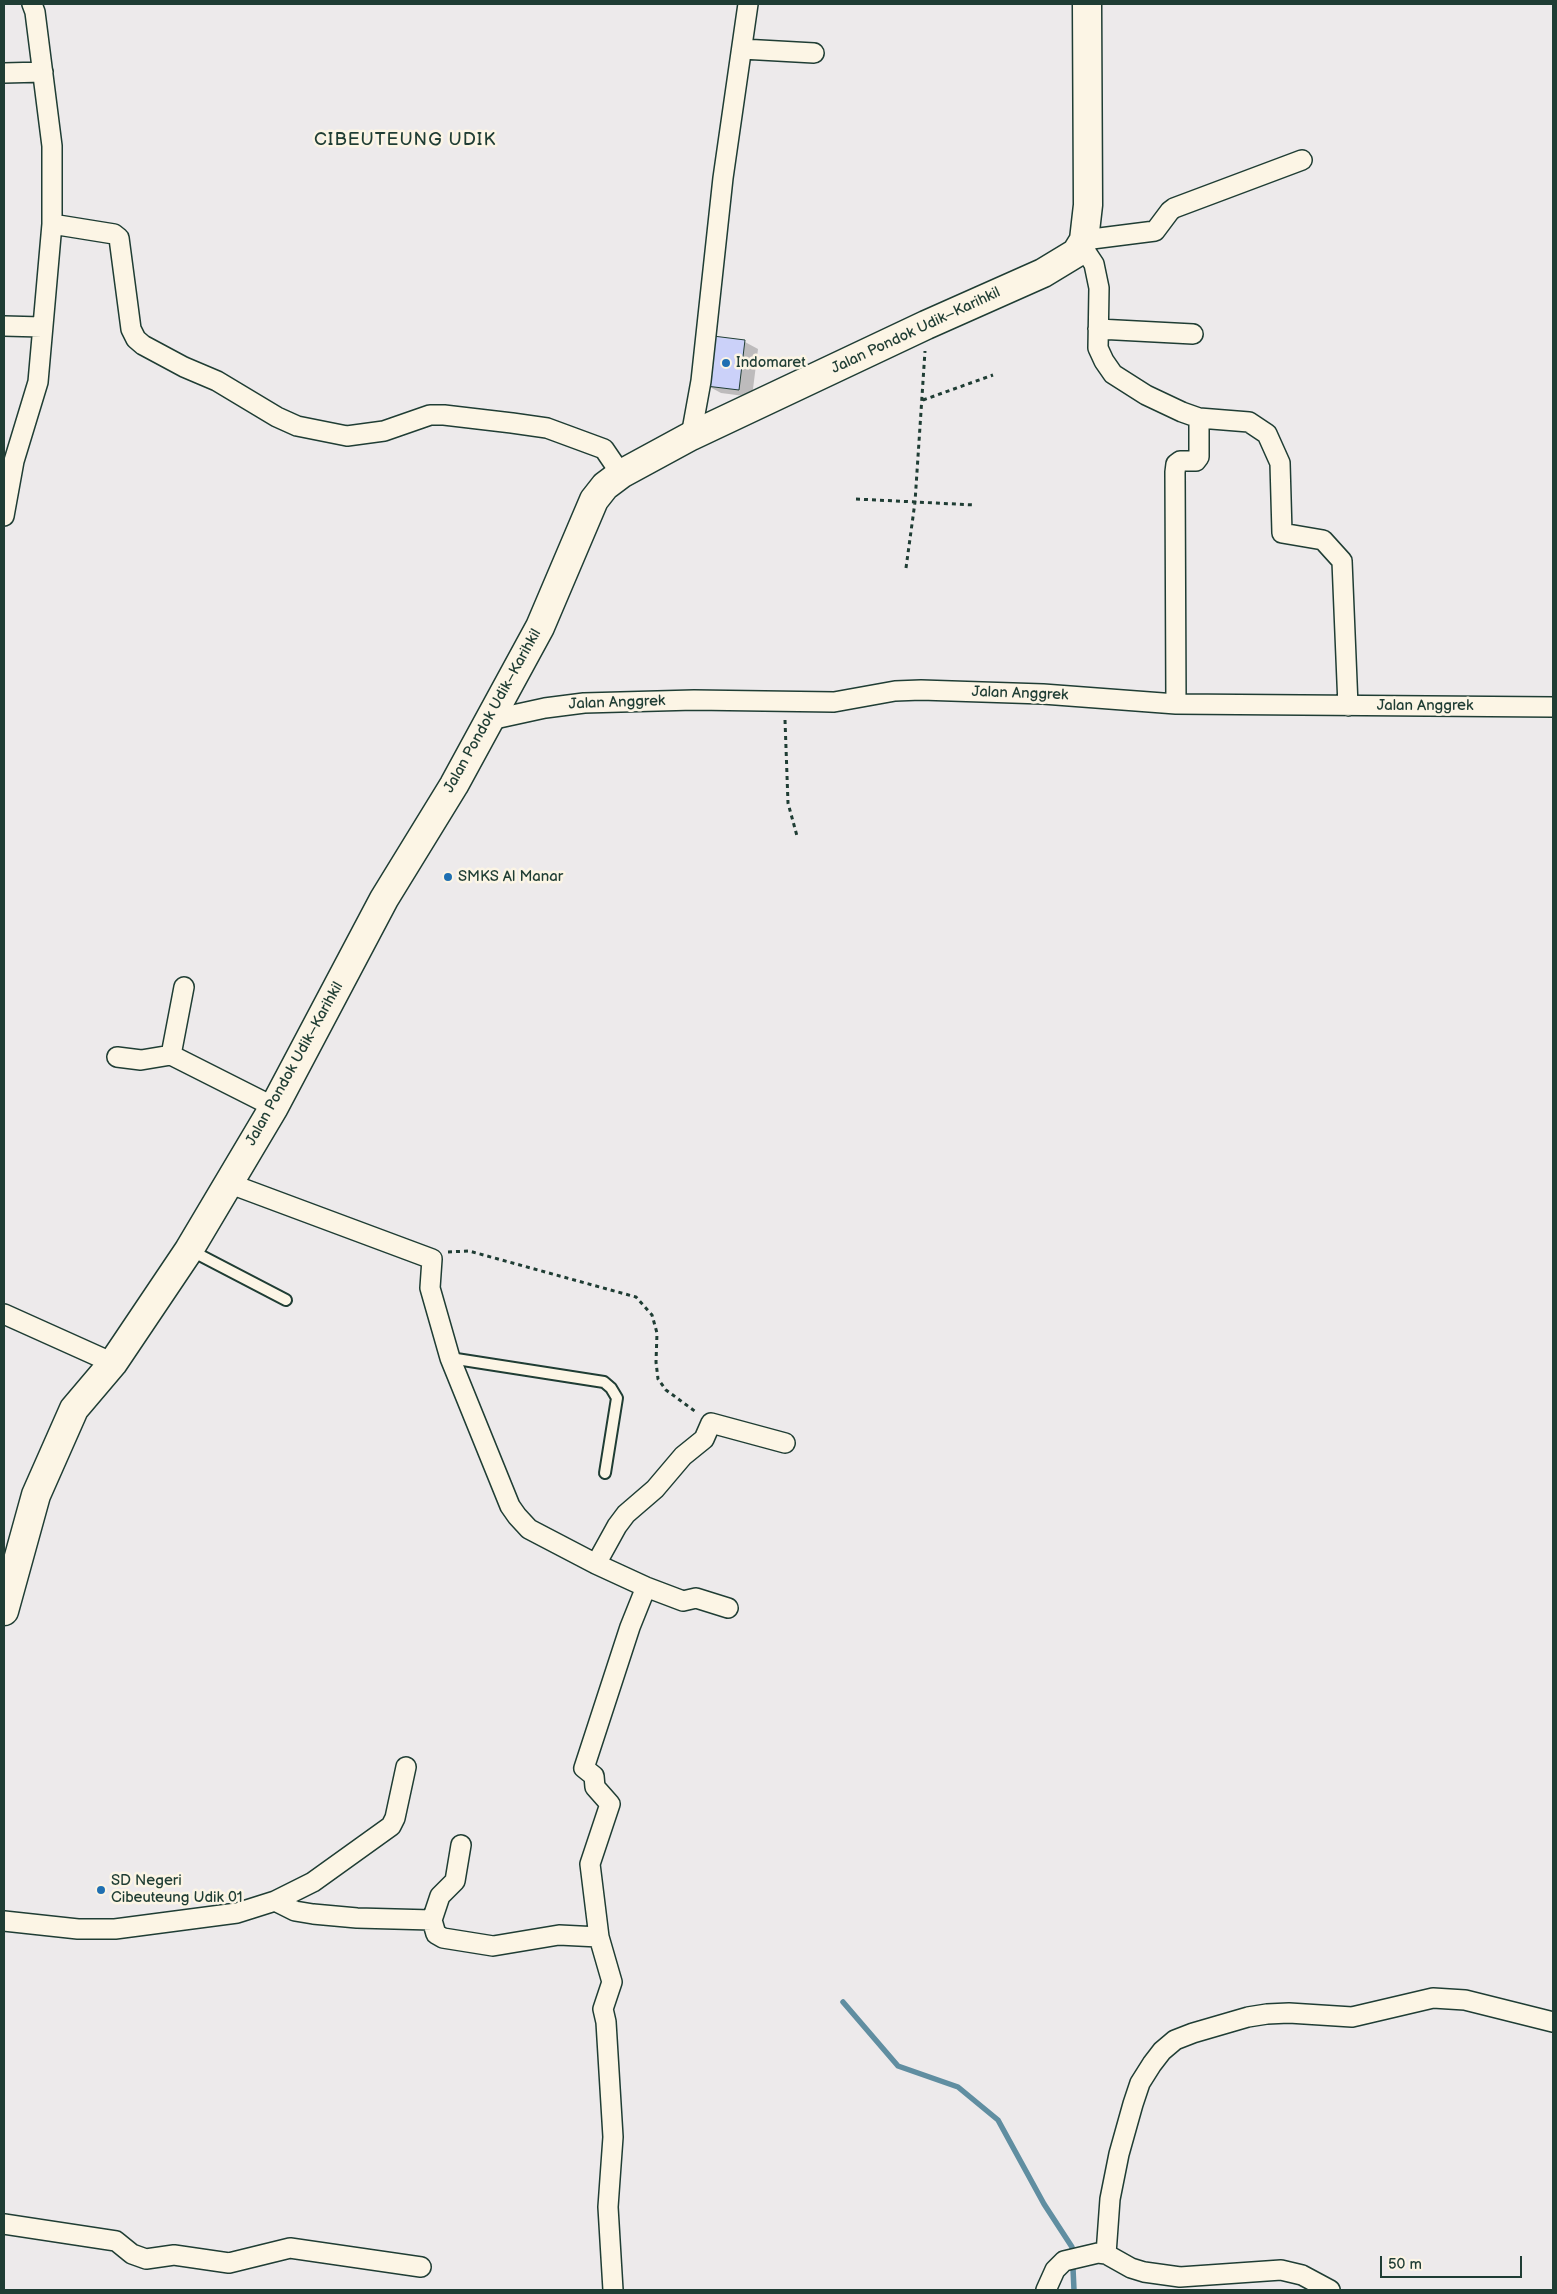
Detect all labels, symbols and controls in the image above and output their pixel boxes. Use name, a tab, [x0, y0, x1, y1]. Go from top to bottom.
district label: CIBEUTEUNG UDIK	[312, 129, 498, 151]
street label: Jalan Pondok Udik–Karihkil	[829, 284, 1003, 378]
place label: Indomaret	[736, 354, 806, 372]
marker: Indomaret	[720, 357, 732, 369]
street label: Jalan Pondok Udik–Karihkil	[440, 626, 546, 796]
street label: Jalan Anggrek	[971, 683, 1069, 705]
street label: Jalan Anggrek	[568, 692, 666, 714]
street label: Jalan Anggrek	[1377, 697, 1473, 715]
place label: SMKS Al Manar	[458, 868, 563, 886]
marker: SMKS Al Manar	[442, 871, 454, 883]
street label: Jalan Pondok Udik–Karihkil	[242, 979, 348, 1149]
place label: SD Negeri Cibeuteung Udik 01	[111, 1872, 243, 1907]
marker: SD Negeri Cibeuteung Udik 01	[95, 1884, 107, 1896]
scale bar	[1382, 2246, 1524, 2278]
text: 50 m	[1388, 2255, 1422, 2274]

